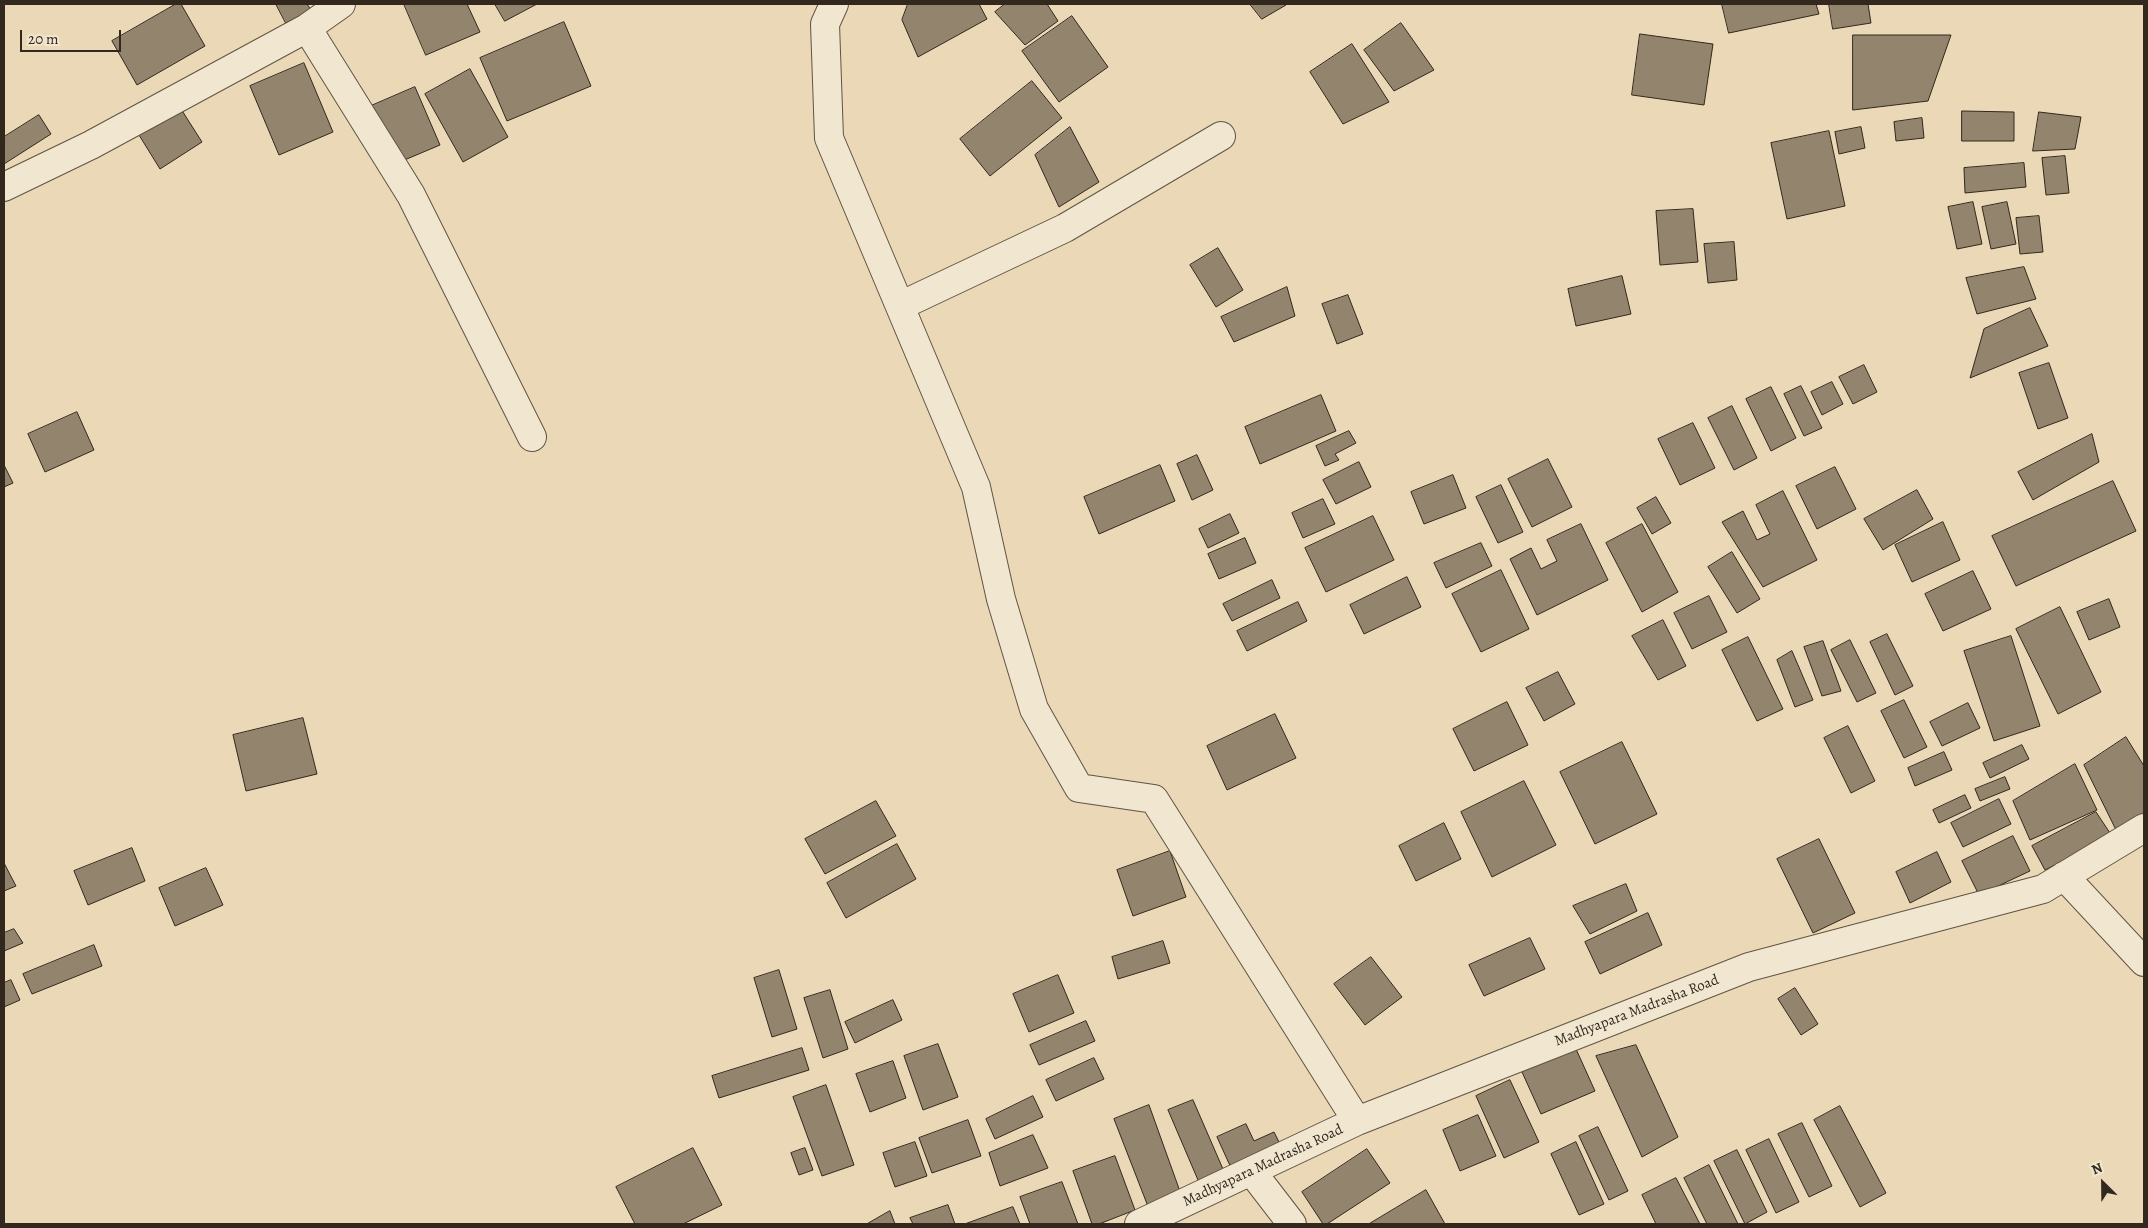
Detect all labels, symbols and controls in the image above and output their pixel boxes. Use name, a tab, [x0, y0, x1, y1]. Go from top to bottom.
scale bar	[22, 20, 124, 52]
text: 20 m	[28, 29, 59, 49]
street label: Madhyapara Madrasha Road	[1552, 971, 1722, 1051]
street label: Madhyapara Madrasha Road	[1180, 1121, 1346, 1211]
north arrow	[2078, 1158, 2128, 1208]
text: N	[2089, 1158, 2105, 1179]

